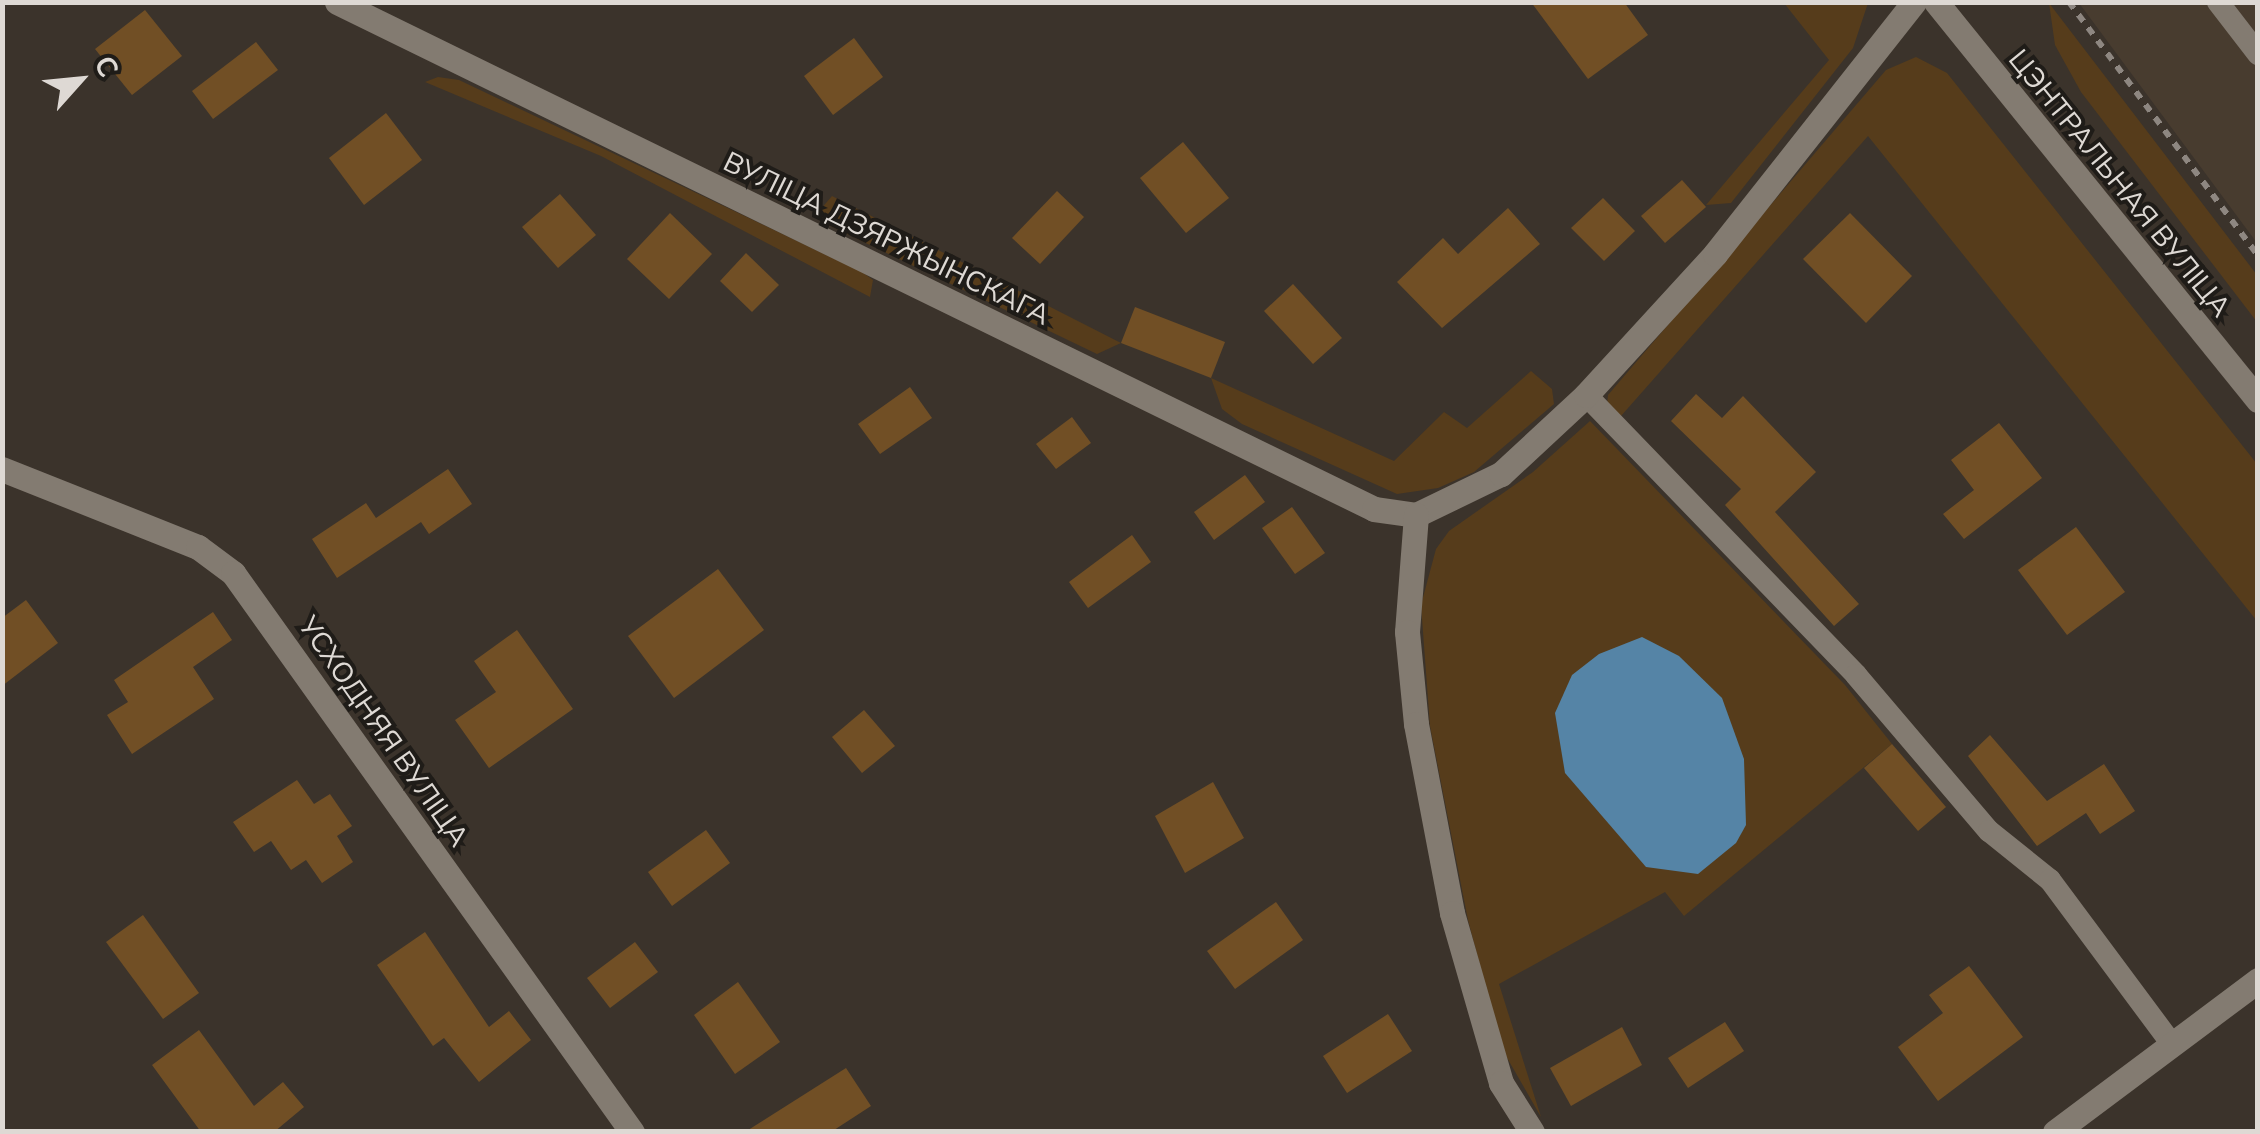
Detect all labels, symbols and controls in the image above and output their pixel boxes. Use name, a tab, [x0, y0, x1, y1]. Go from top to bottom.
north arrow	[30, 30, 130, 130]
street label: ЦЭНТРАЛЬНАЯ ВУЛІЦА	[2002, 43, 2238, 323]
text: С	[87, 50, 127, 83]
street label: ВУЛІЦА ДЗЯРЖЫНСКАГА	[718, 144, 1056, 332]
street label: УСХОДНЯЯ ВУЛІЦА	[292, 609, 476, 853]

